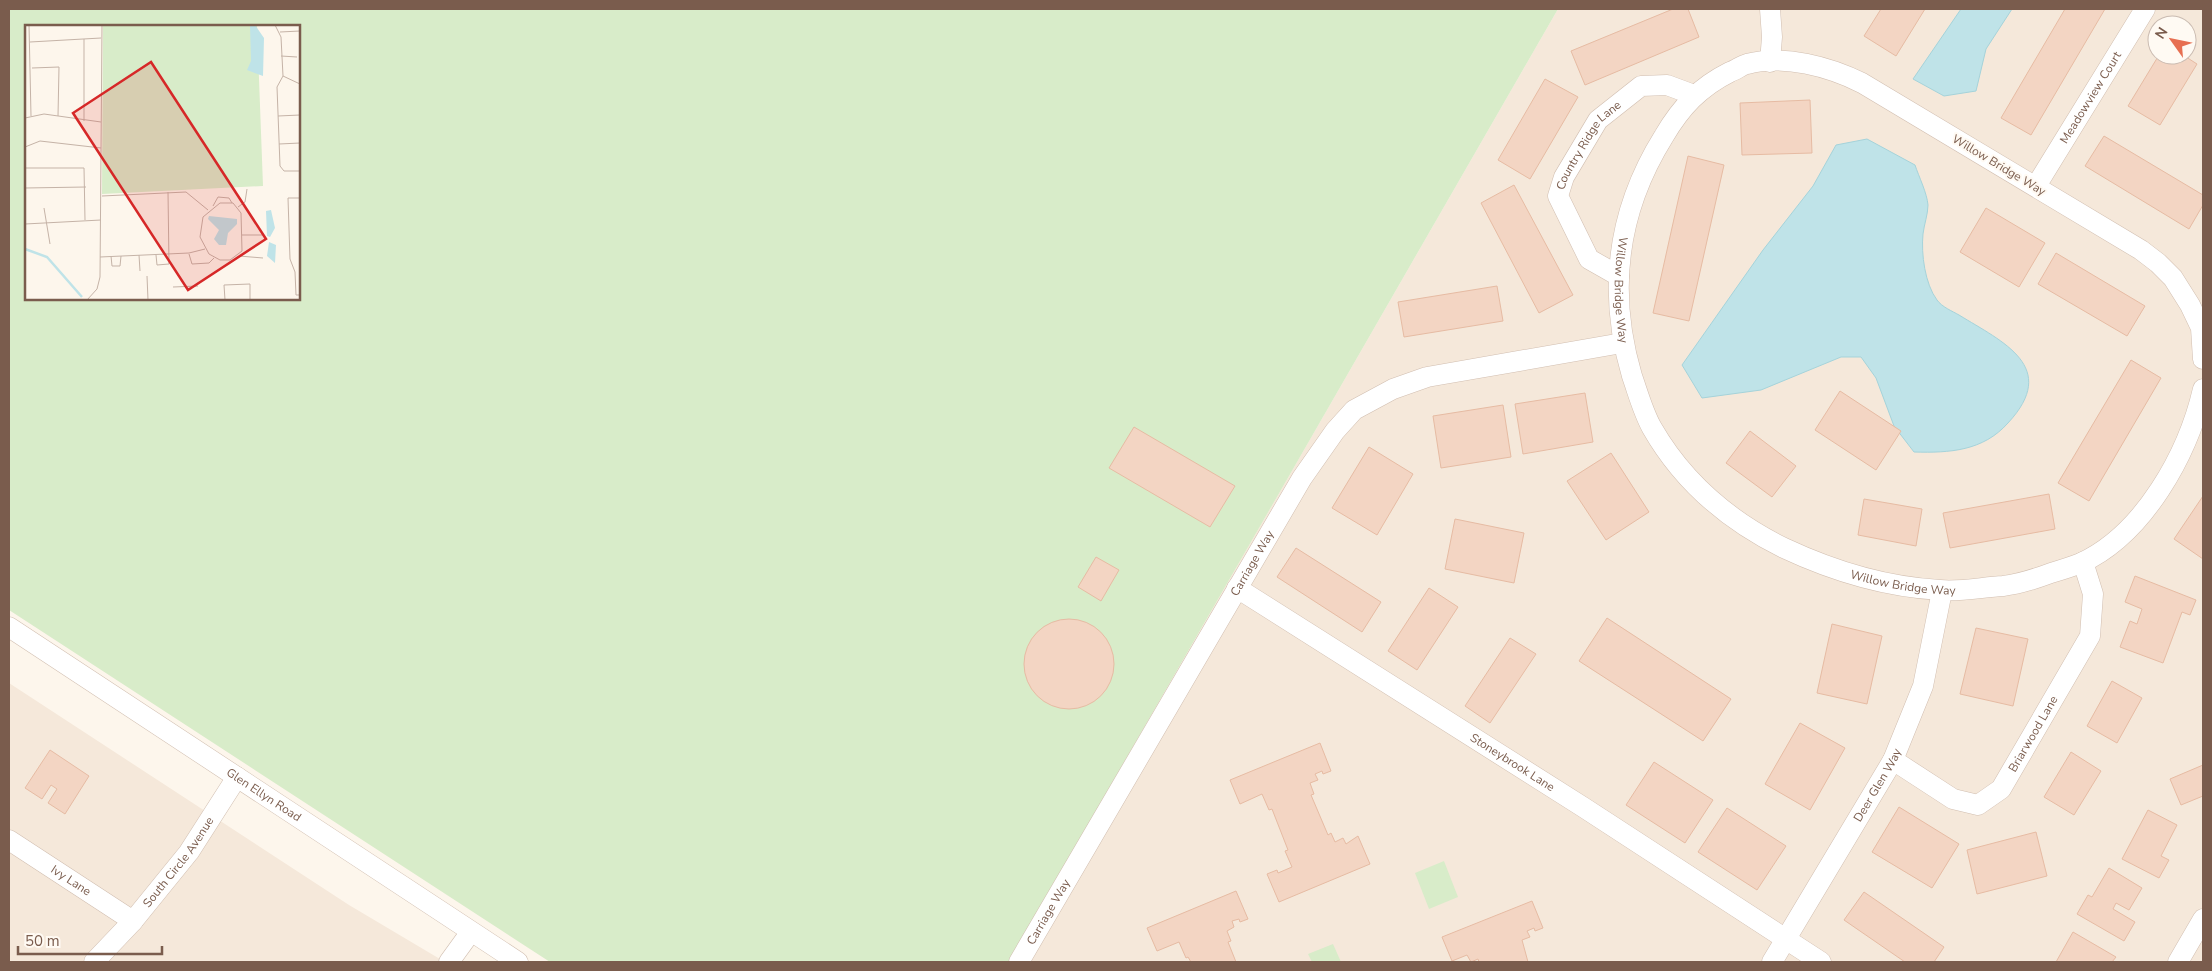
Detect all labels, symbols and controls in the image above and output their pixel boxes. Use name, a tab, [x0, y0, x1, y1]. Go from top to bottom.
north arrow	[2147, 15, 2197, 65]
text: N	[2151, 24, 2172, 43]
inset map	[25, 25, 300, 300]
street label: Meadowview Court	[2056, 48, 2125, 146]
street label: Country Ridge Lane	[1552, 97, 1624, 192]
street label: Willow Bridge Way	[1949, 131, 2049, 200]
street label: Willow Bridge Way	[1611, 236, 1632, 345]
street label: Carriage Way	[1227, 527, 1278, 599]
street label: Willow Bridge Way	[1848, 566, 1957, 599]
street label: Briarwood Lane	[2005, 693, 2062, 775]
street label: Stoneybrook Lane	[1467, 730, 1558, 795]
street label: Deer Glen Way	[1850, 745, 1905, 825]
street label: Glen Ellyn Road	[223, 764, 304, 825]
street label: South Circle Avenue	[139, 814, 217, 911]
street label: Ivy Lane	[48, 862, 94, 899]
street label: Carriage Way	[1023, 875, 1074, 948]
scale bar	[18, 924, 161, 956]
text: 50 m	[25, 931, 60, 951]

